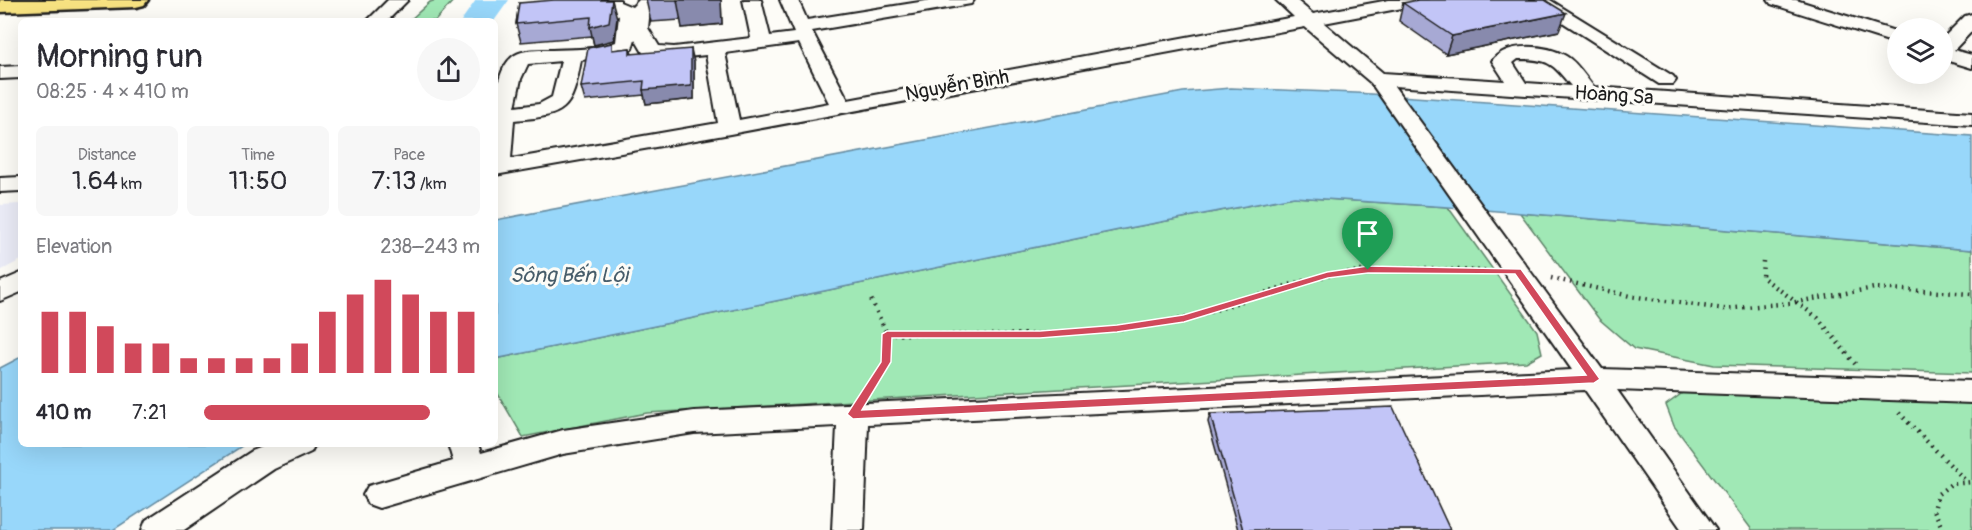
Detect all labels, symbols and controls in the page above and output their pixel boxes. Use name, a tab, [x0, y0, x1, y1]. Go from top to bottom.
map controls	[1887, 18, 1953, 84]
button: layers	[1887, 18, 1953, 84]
text: Morning run	[36, 36, 203, 77]
button: share	[417, 38, 480, 101]
street label: Nguyễn Bình	[903, 64, 1011, 106]
text: 08:25 · 4 × 410 m	[36, 79, 189, 104]
street label: Hoàng Sa	[1574, 80, 1654, 110]
text: Distance	[78, 145, 136, 165]
text: Time	[241, 145, 275, 165]
text: Pace	[393, 145, 425, 165]
text: 1.64	[72, 165, 118, 197]
text: 11:50	[228, 165, 288, 197]
text: 7:13	[371, 165, 417, 197]
text: km	[118, 174, 142, 194]
text: /km	[417, 174, 447, 194]
pin	[1342, 208, 1393, 270]
icon: arrive	[1351, 217, 1384, 250]
text: Elevation	[36, 234, 112, 259]
text: 238–243 m	[380, 234, 480, 259]
water label: Sông Bến Lội	[510, 262, 631, 289]
text: 410 m	[36, 400, 91, 425]
text: 7:21	[132, 400, 167, 425]

